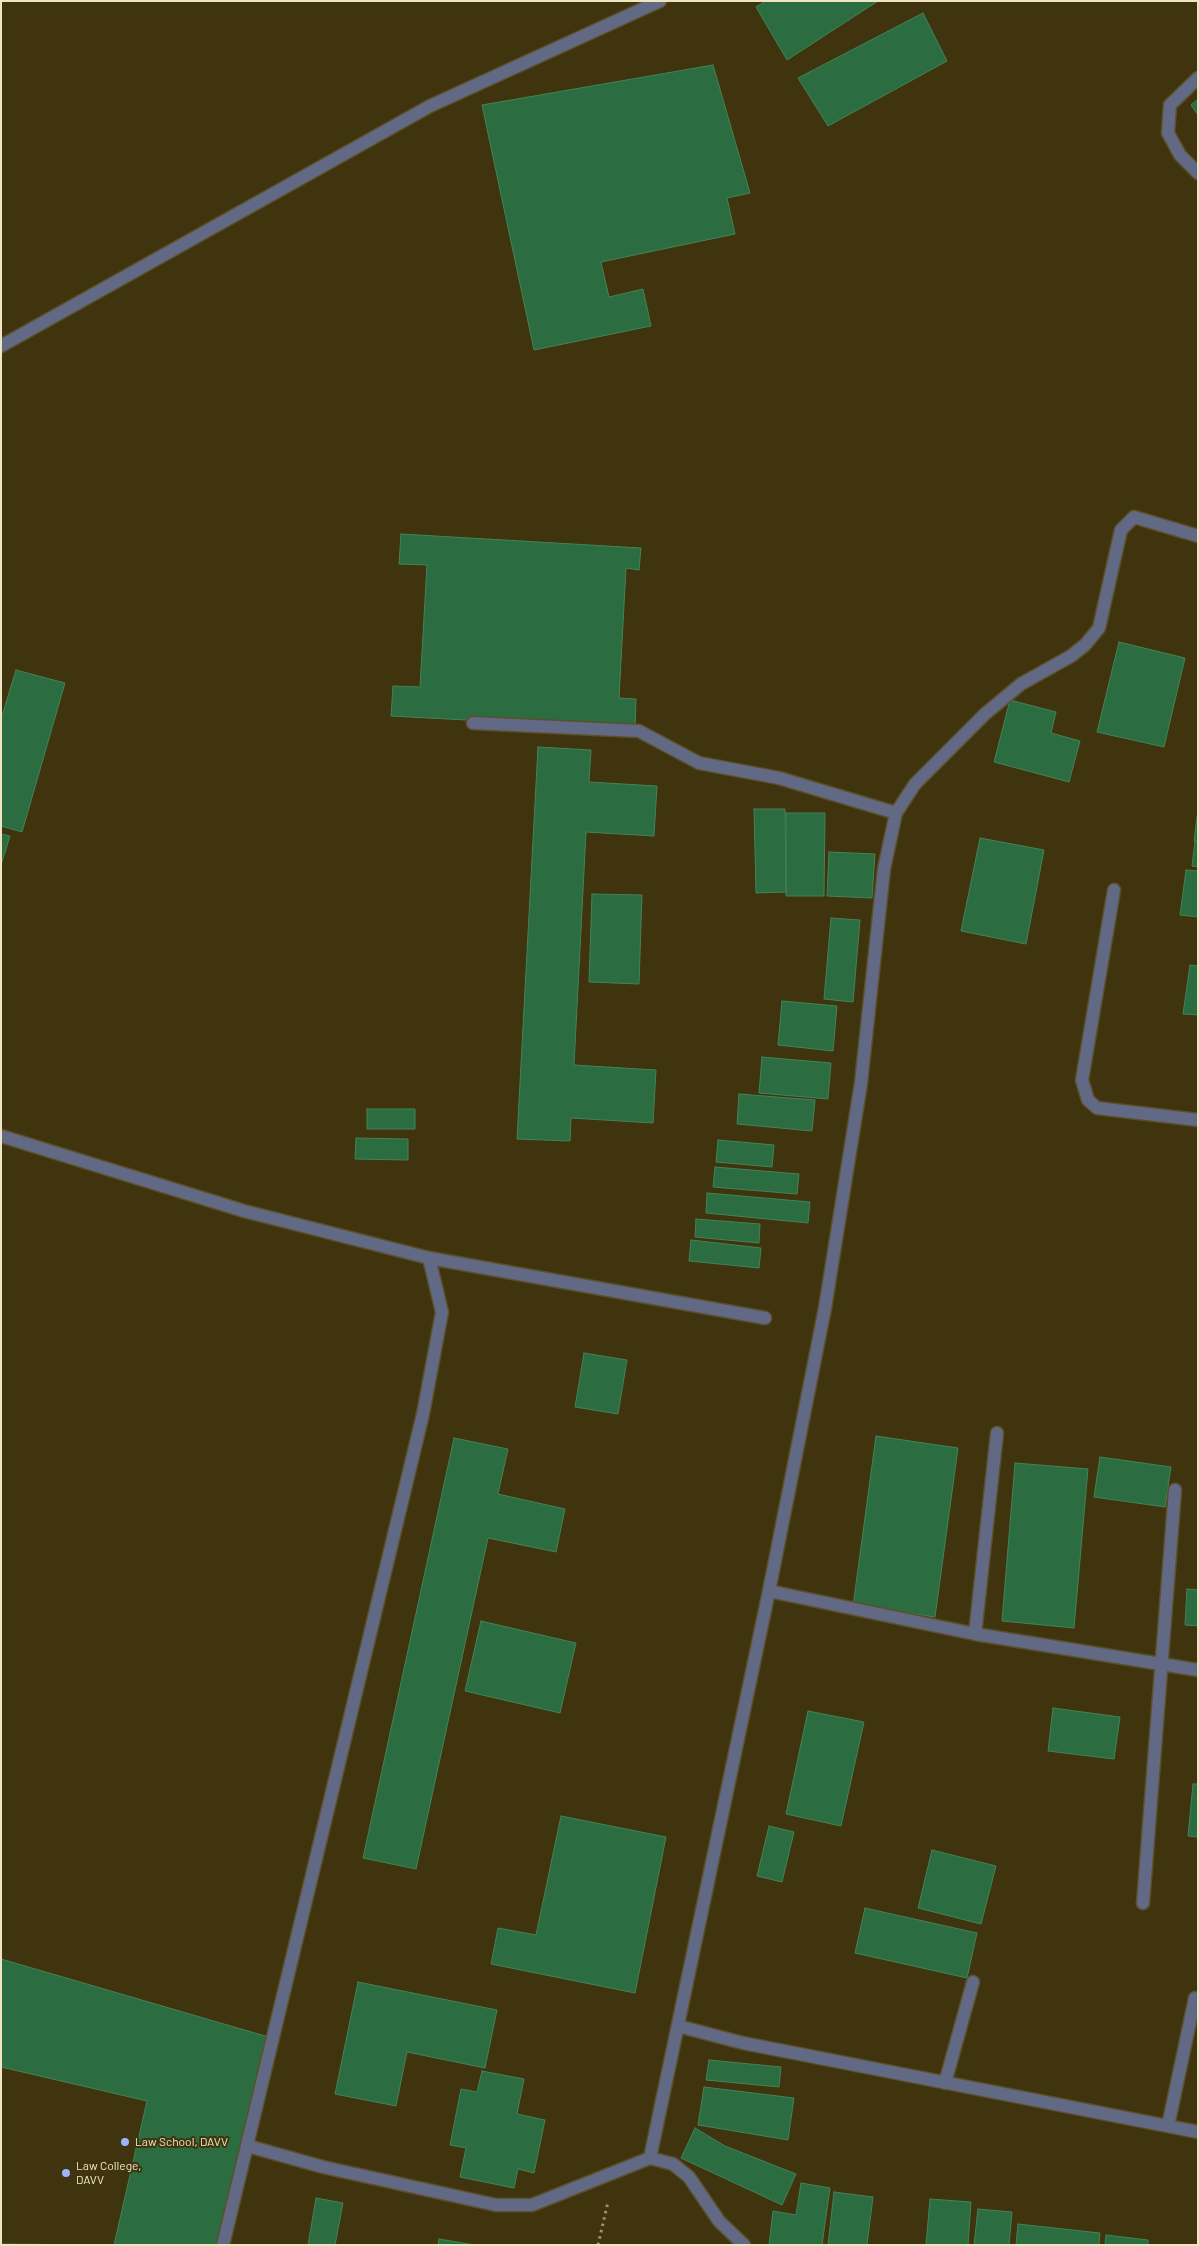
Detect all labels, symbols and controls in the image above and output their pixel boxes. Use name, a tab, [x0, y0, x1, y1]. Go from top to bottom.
place label: Law School, DAVV	[135, 2135, 228, 2149]
marker: Law School, DAVV	[119, 2136, 131, 2148]
place label: Law College, DAVV	[76, 2159, 141, 2187]
marker: Law College, DAVV	[60, 2167, 72, 2179]

